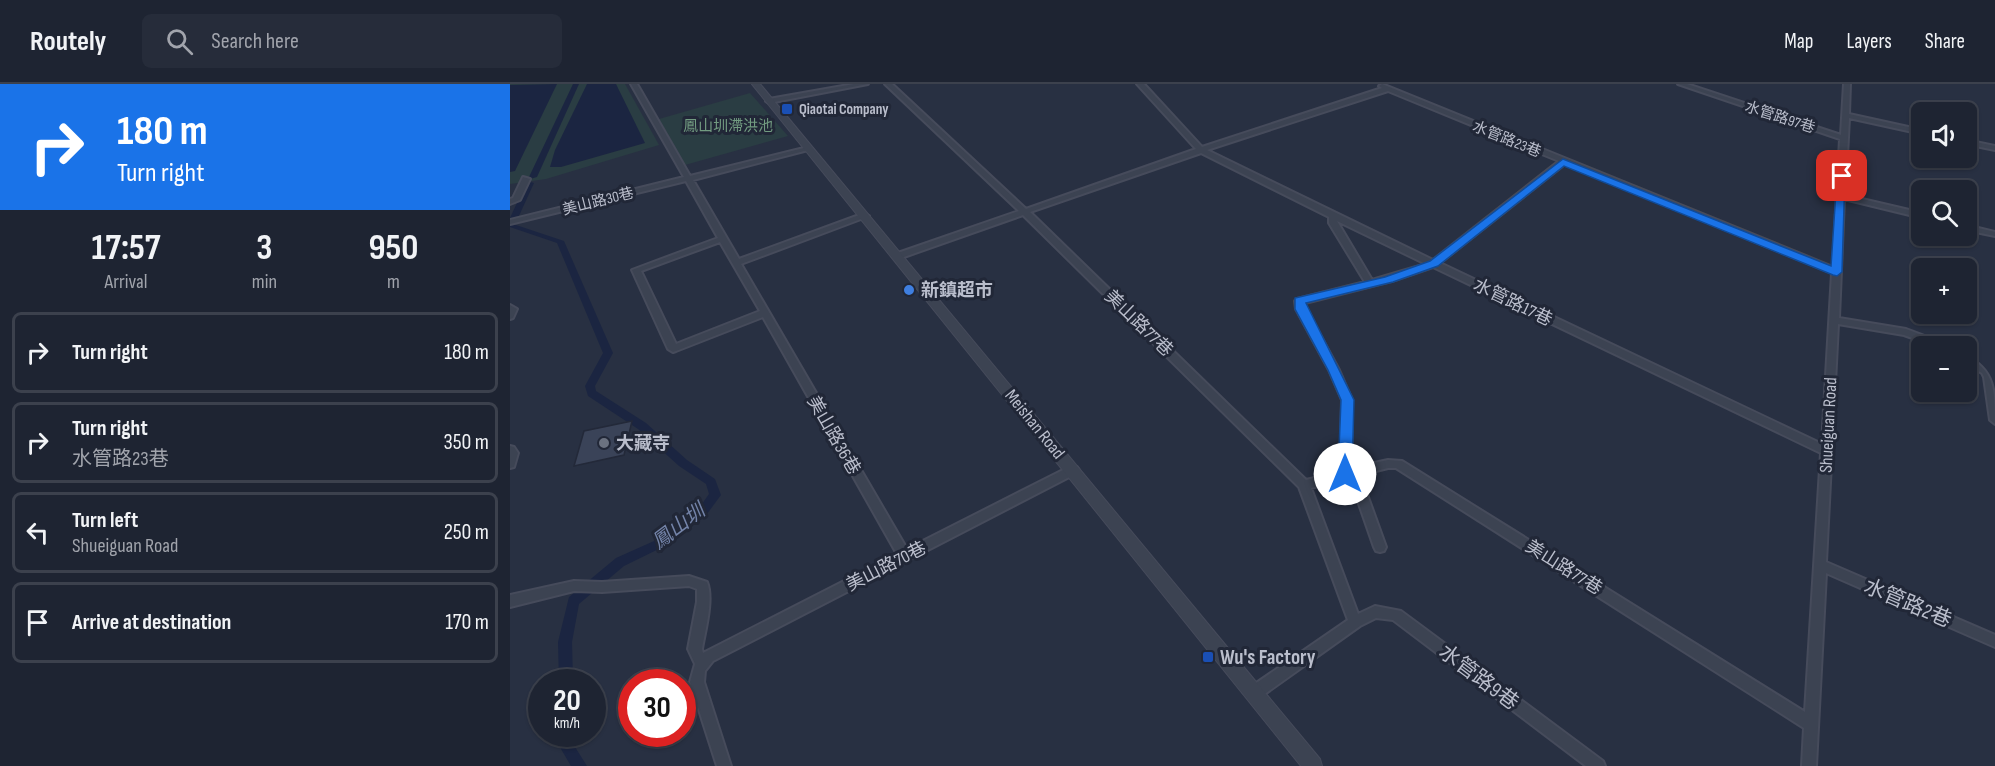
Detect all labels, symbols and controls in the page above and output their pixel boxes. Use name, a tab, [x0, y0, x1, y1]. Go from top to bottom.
search box	[142, 14, 562, 68]
text: Routely	[30, 25, 106, 58]
icon: search	[163, 25, 196, 58]
text: Search here	[211, 28, 299, 55]
text: Map	[1784, 29, 1813, 54]
text: Layers	[1846, 29, 1892, 54]
text: Share	[1925, 29, 1965, 54]
street label: 水管路97巷	[1742, 97, 1817, 138]
place label: Qiaotai Company	[799, 100, 889, 119]
marker: Qiaotai Company	[780, 102, 794, 116]
map controls	[1911, 102, 1977, 402]
button: sound	[1911, 102, 1977, 168]
text: 180 m	[117, 106, 208, 157]
icon: right	[18, 108, 96, 186]
park label: 鳳山圳滯洪池	[683, 117, 773, 136]
street label: 水管路23巷	[1470, 117, 1544, 162]
pin	[1816, 150, 1867, 201]
text: Turn right	[117, 157, 204, 189]
icon: arrive	[1825, 159, 1858, 192]
button: search	[1911, 180, 1977, 246]
street label: 美山路30巷	[560, 183, 636, 220]
text: 17:57	[92, 227, 160, 270]
text: 3	[256, 227, 272, 270]
text: 950	[368, 227, 419, 270]
button: +	[1911, 258, 1977, 324]
text: Arrival	[104, 270, 147, 294]
text: min	[252, 270, 277, 294]
text: m	[387, 270, 400, 294]
street label: 水管路17巷	[1470, 274, 1556, 331]
place label: 新鎮超市	[921, 280, 993, 301]
marker: 新鎮超市	[902, 283, 916, 297]
street label: 美山路77巷	[1100, 286, 1177, 361]
icon: right	[21, 336, 54, 369]
button: −	[1911, 336, 1977, 402]
text: Turn right	[72, 339, 148, 366]
text: 180 m	[444, 339, 489, 366]
street label: Shueiguan Road	[1816, 377, 1841, 473]
street label: Meishan Road	[1000, 385, 1069, 463]
street label: 美山路36巷	[803, 392, 865, 478]
text: Turn right	[72, 415, 148, 442]
icon: right	[21, 426, 54, 459]
text: 350 m	[444, 429, 489, 456]
place label: 大藏寺	[616, 433, 670, 454]
marker: 大藏寺	[597, 436, 611, 450]
position arrow	[1313, 442, 1377, 506]
text: 水管路23巷	[72, 447, 169, 471]
water label: 鳳山圳	[647, 497, 712, 554]
text: Turn left	[72, 507, 138, 534]
icon: left	[21, 516, 54, 549]
text: 250 m	[444, 519, 489, 546]
text: Shueiguan Road	[72, 534, 178, 558]
street label: 美山路77巷	[1522, 536, 1606, 599]
street label: 美山路70巷	[843, 537, 930, 596]
street label: 水管路2巷	[1860, 574, 1955, 633]
icon: arrive	[21, 606, 54, 639]
text: Arrive at destination	[72, 609, 231, 636]
text: 170 m	[445, 609, 489, 636]
street label: 水管路9巷	[1434, 639, 1523, 715]
place label: Wu's Factory	[1220, 645, 1316, 670]
marker: Wu's Factory	[1201, 650, 1215, 664]
speed limit sign: 30	[618, 669, 696, 747]
text: 20	[553, 683, 581, 719]
text: km/h	[554, 714, 580, 733]

